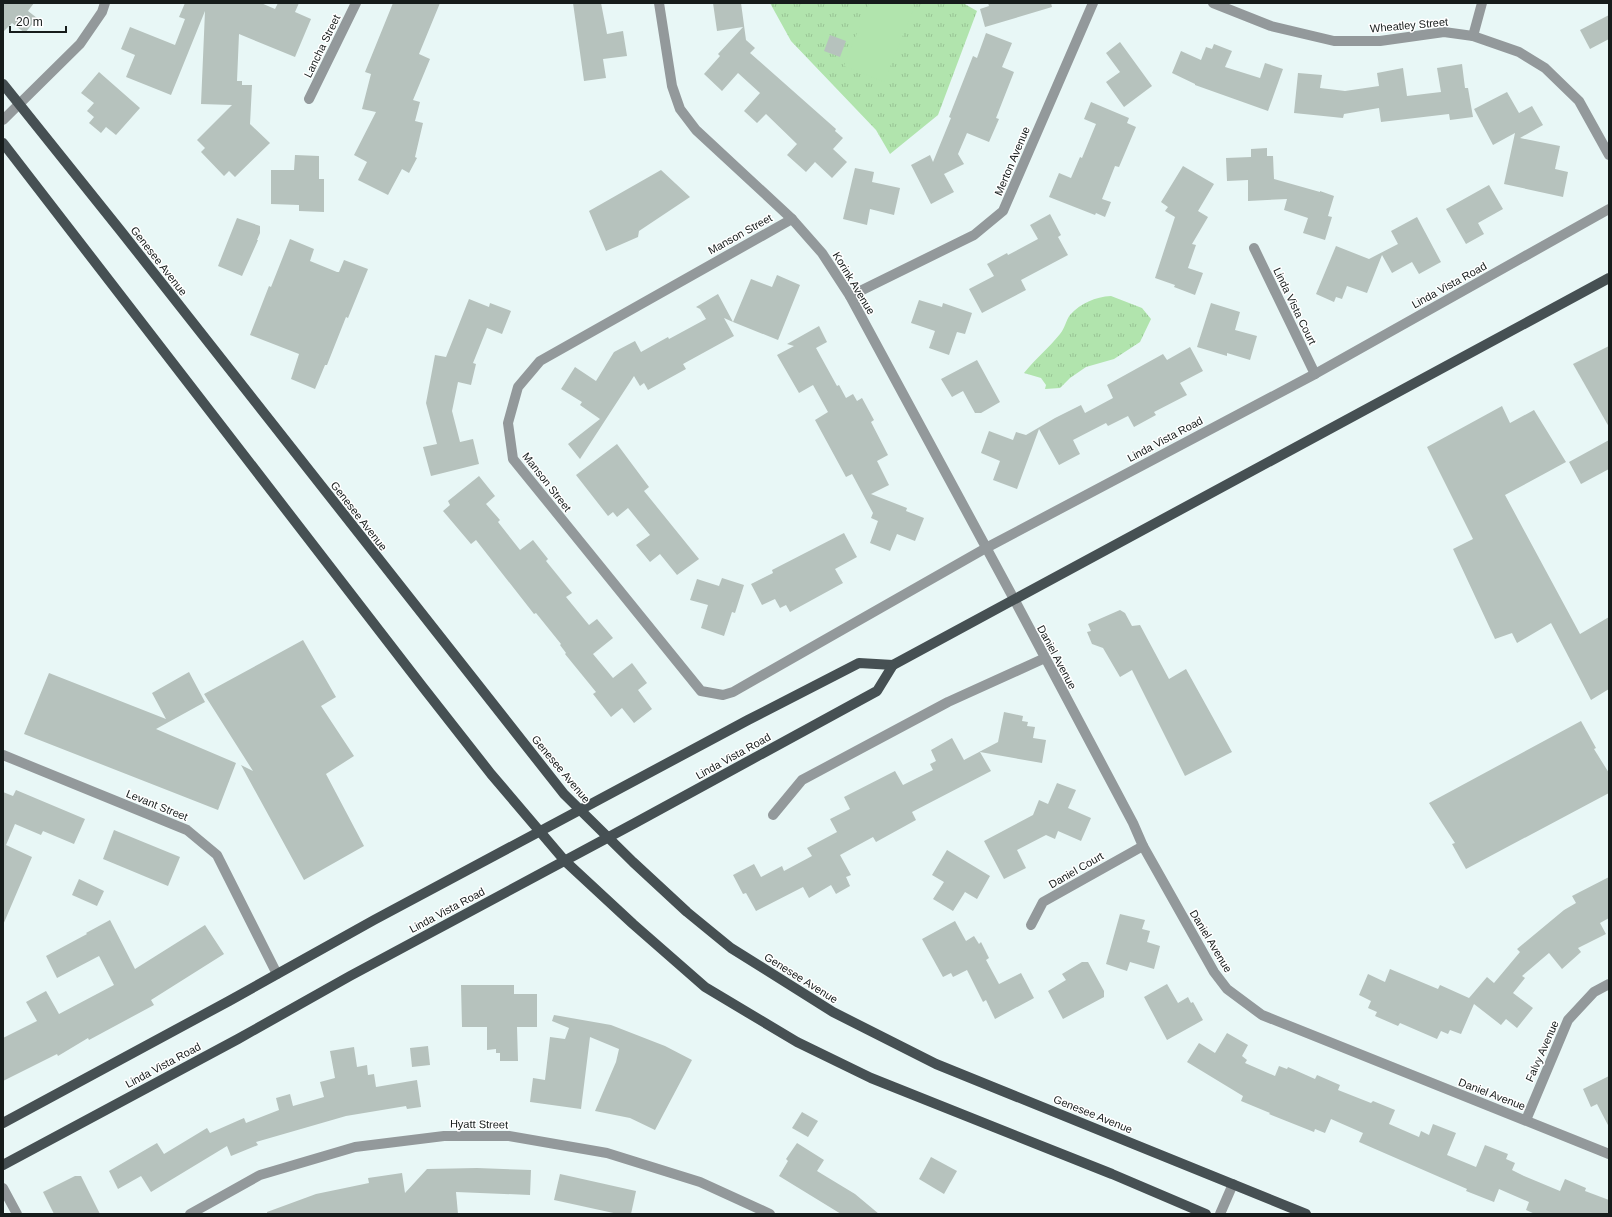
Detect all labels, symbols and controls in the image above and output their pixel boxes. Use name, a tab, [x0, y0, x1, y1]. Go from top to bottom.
scale bar	[10, 8, 66, 34]
street label: Lancha Street	[302, 13, 342, 79]
text: 20 m	[16, 15, 43, 29]
street label: Wheatley Street	[1369, 16, 1449, 34]
street label: Merton Avenue	[992, 125, 1032, 197]
street label: Manson Street	[706, 211, 774, 257]
street label: Genesee Avenue	[128, 224, 190, 298]
street label: Korink Avenue	[831, 250, 877, 316]
street label: Linda Vista Road	[1410, 259, 1488, 311]
street label: Linda Vista Court	[1271, 266, 1319, 346]
street label: Linda Vista Road	[1125, 414, 1205, 464]
street label: Manson Street	[520, 450, 574, 514]
street label: Genesee Avenue	[328, 479, 390, 553]
street label: Daniel Avenue	[1035, 623, 1079, 691]
street label: Linda Vista Road	[694, 730, 772, 782]
street label: Genesee Avenue	[529, 733, 593, 805]
street label: Levant Street	[124, 787, 190, 823]
street label: Daniel Court	[1047, 850, 1105, 890]
street label: Linda Vista Road	[407, 885, 487, 935]
street label: Daniel Avenue	[1188, 908, 1234, 974]
street label: Genesee Avenue	[762, 951, 840, 1005]
street label: Falvy Avenue	[1523, 1018, 1561, 1084]
street label: Linda Vista Road	[123, 1040, 203, 1090]
street label: Daniel Avenue	[1457, 1076, 1527, 1112]
street label: Genesee Avenue	[1052, 1093, 1134, 1135]
street label: Hyatt Street	[450, 1117, 508, 1131]

